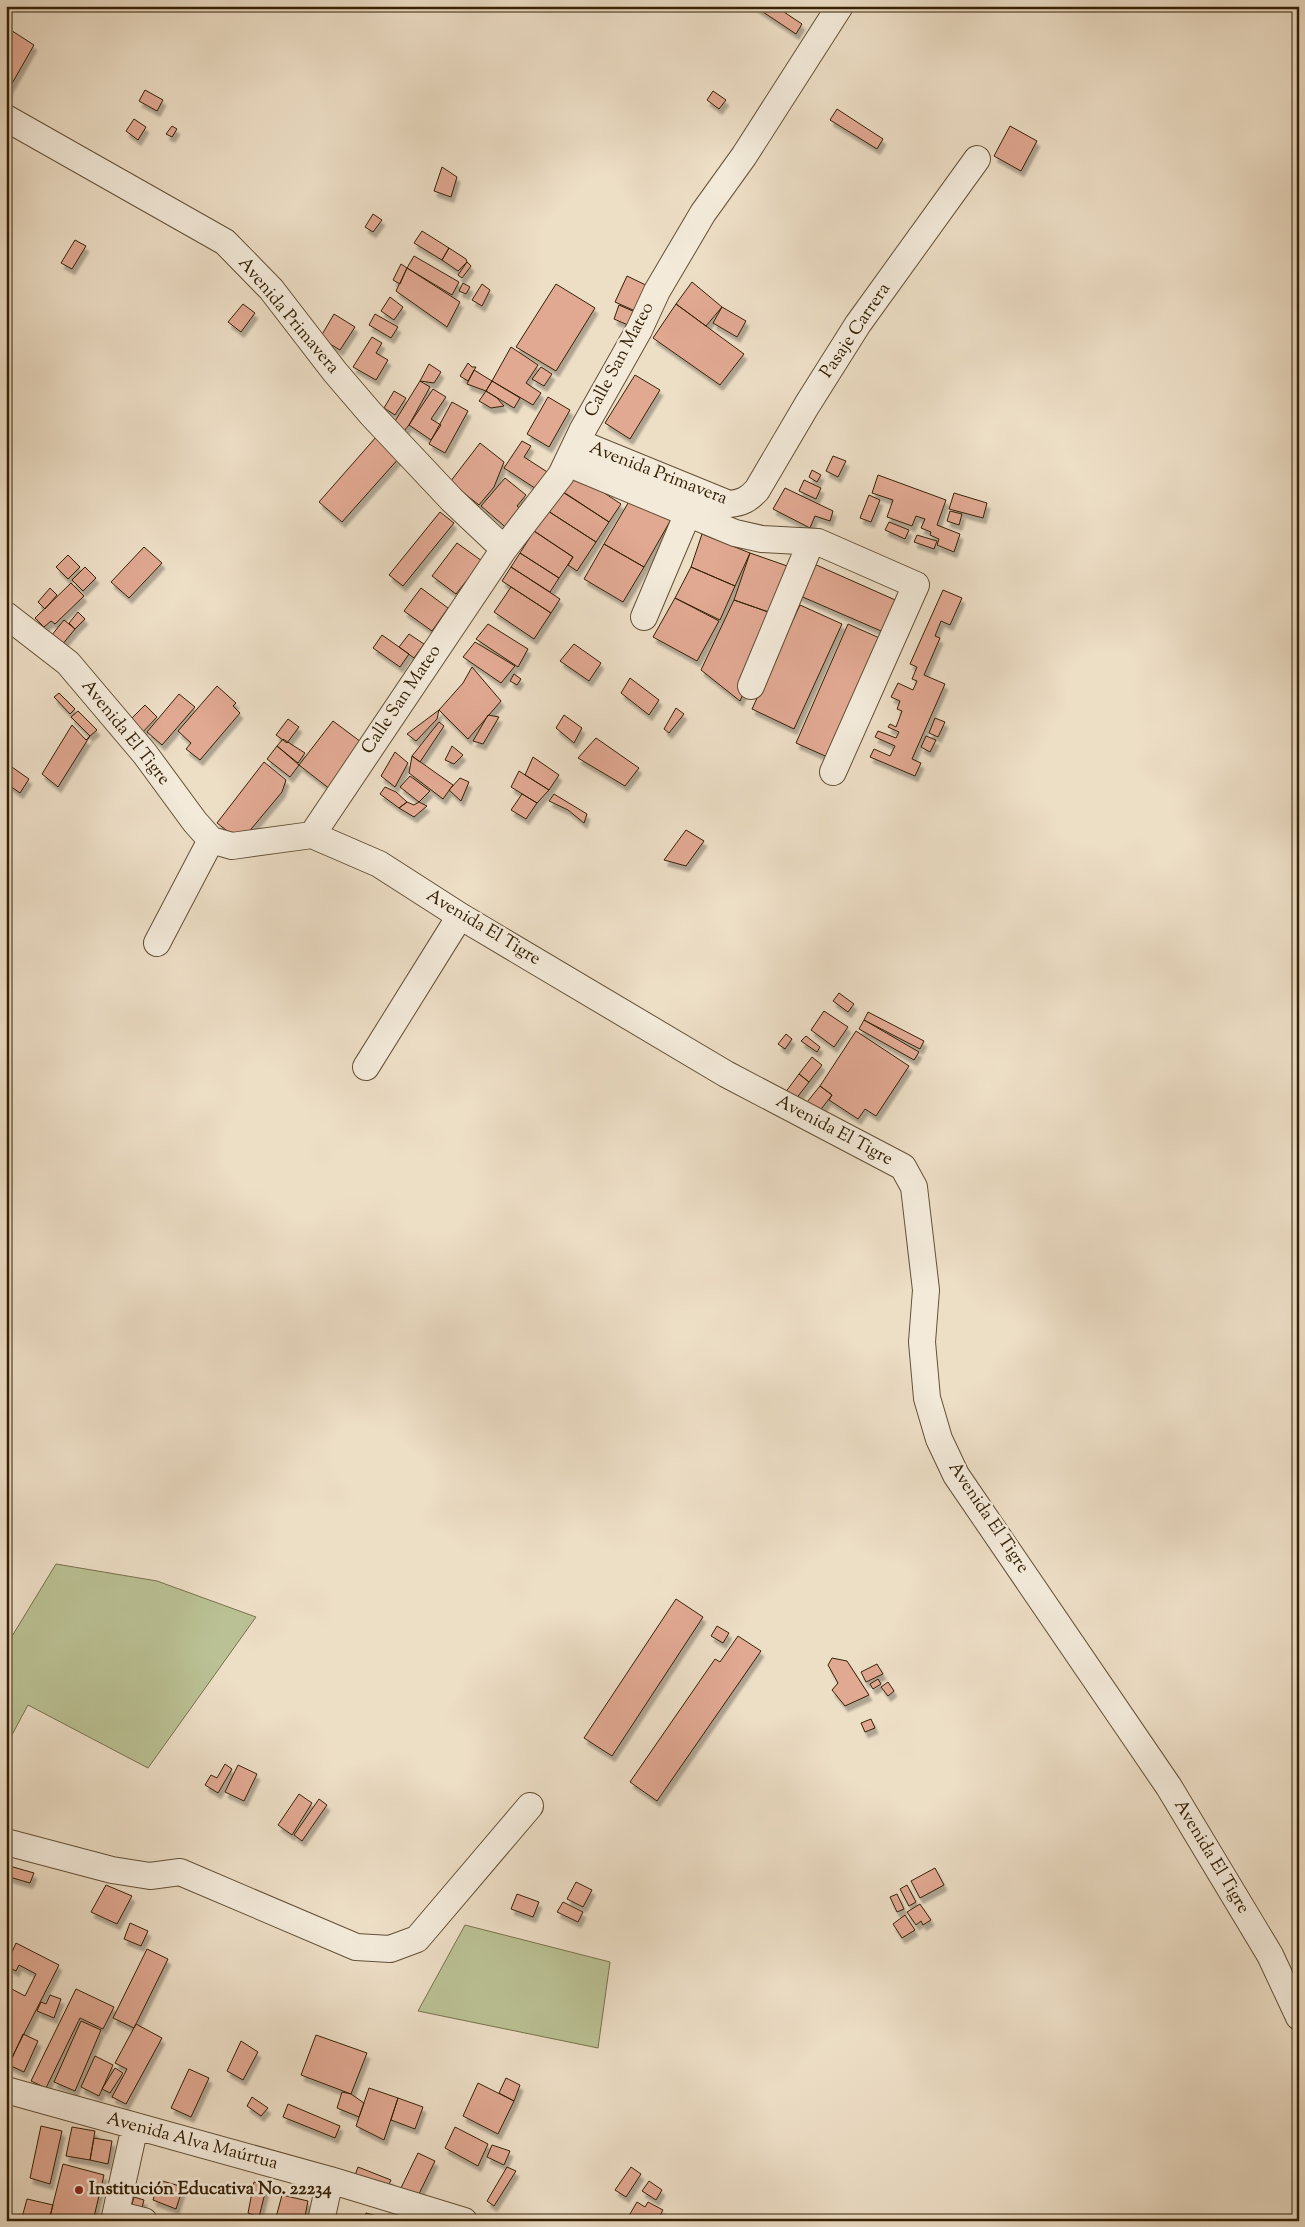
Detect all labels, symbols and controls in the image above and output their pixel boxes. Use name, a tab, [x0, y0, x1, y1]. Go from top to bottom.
street label: Avenida Primavera	[231, 252, 345, 380]
street label: Pasaje Carrera	[815, 278, 897, 384]
street label: Calle San Mateo	[579, 298, 661, 422]
street label: Avenida Primavera	[585, 436, 731, 512]
street label: Calle San Mateo	[356, 640, 448, 760]
street label: Avenida El Tigre	[74, 675, 176, 791]
street label: Avenida El Tigre	[421, 884, 545, 972]
street label: Avenida El Tigre	[771, 1089, 897, 1173]
street label: Avenida El Tigre	[941, 1457, 1035, 1579]
street label: Avenida El Tigre	[1167, 1795, 1255, 1919]
street label: Avenida Alva Maúrtua	[103, 2107, 281, 2177]
place label: Institución Educativa No. 22234	[89, 2177, 331, 2203]
marker: Institución Educativa No. 22234	[73, 2184, 85, 2196]

